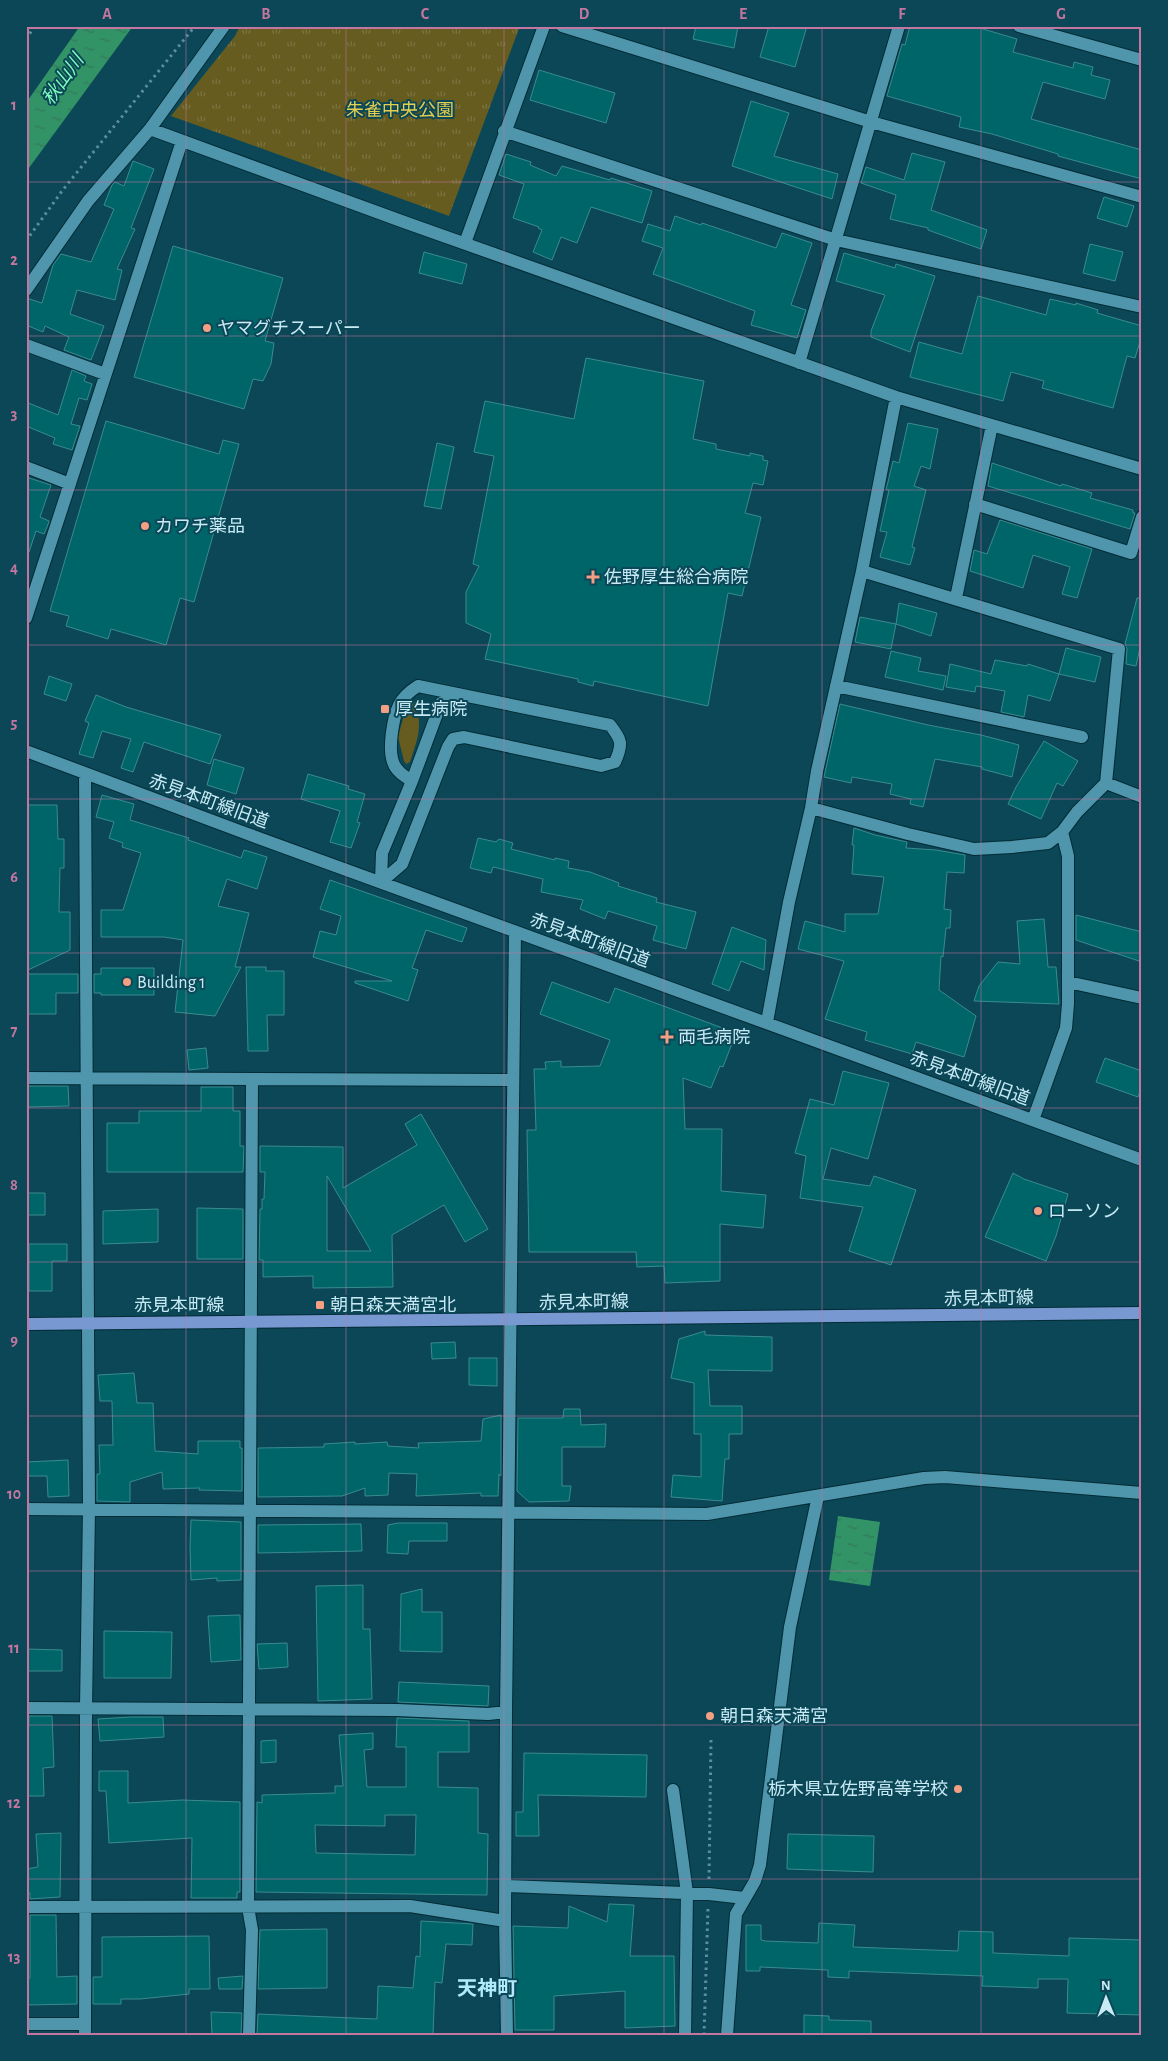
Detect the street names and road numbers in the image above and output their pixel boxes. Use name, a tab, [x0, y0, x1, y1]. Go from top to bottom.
street label: 赤見本町線旧道	[146, 770, 272, 832]
street label: 赤見本町線旧道	[527, 909, 653, 971]
street label: 赤見本町線旧道	[907, 1047, 1033, 1109]
street label: 赤見本町線	[944, 1287, 1034, 1309]
street label: 赤見本町線	[539, 1291, 629, 1313]
street label: 赤見本町線	[134, 1295, 224, 1315]

